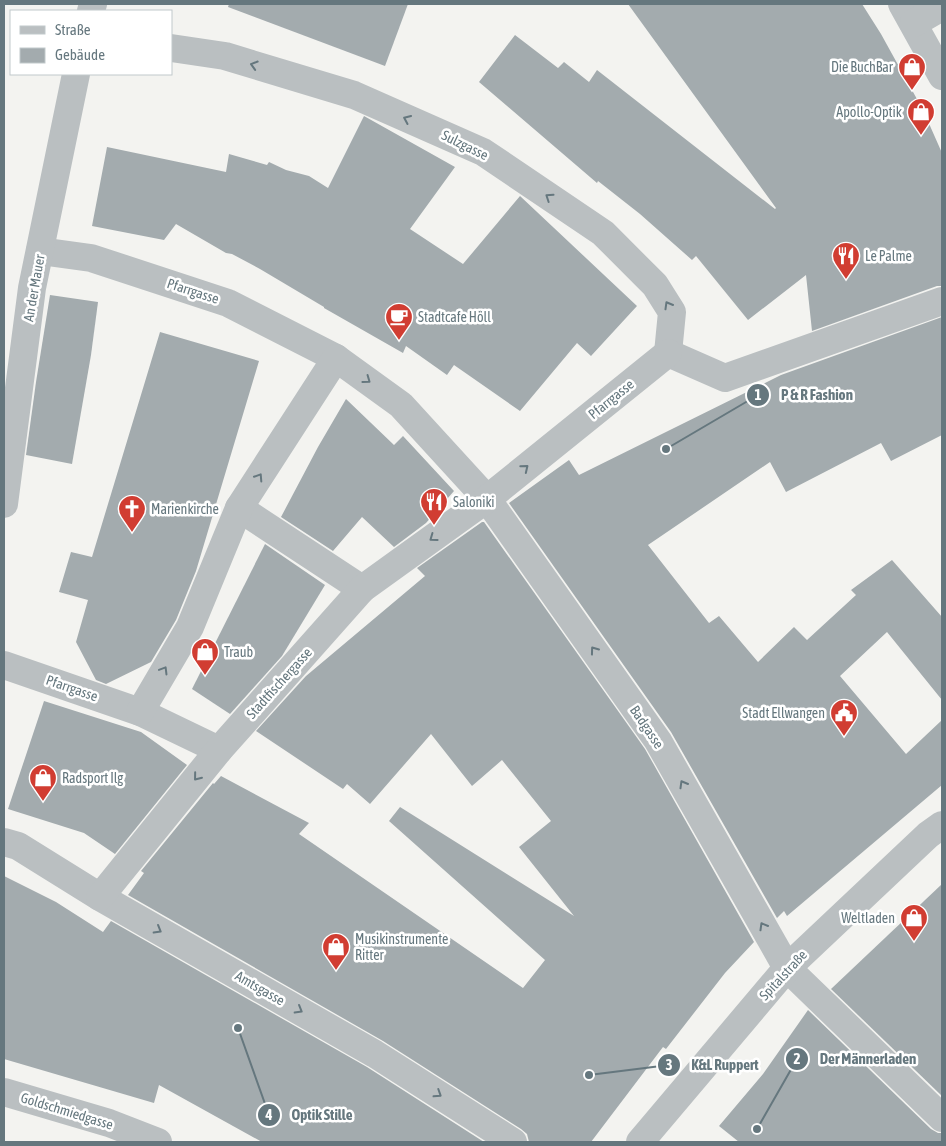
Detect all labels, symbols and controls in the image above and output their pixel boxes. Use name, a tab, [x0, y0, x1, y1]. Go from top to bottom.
legend	[10, 10, 172, 75]
text: Straße	[55, 21, 91, 38]
text: Gebäude	[55, 46, 105, 63]
shop icon: Die BuchBar	[897, 52, 927, 91]
place label: Die BuchBar	[831, 59, 894, 75]
one-way arrow	[251, 60, 259, 70]
shop icon: Apollo-Optik	[906, 97, 936, 136]
place label: Apollo-Optik	[836, 104, 902, 120]
one-way arrow	[403, 114, 412, 125]
street label: Sulzgasse	[439, 127, 491, 163]
one-way arrow	[545, 194, 555, 203]
restaurant icon: Le Palme	[831, 241, 861, 280]
place label: Le Palme	[865, 248, 912, 264]
street label: An der Mauer	[20, 252, 48, 323]
street label: Pfarrgasse	[165, 275, 221, 307]
cafe icon: Stadtcafe Höll	[384, 302, 414, 341]
one-way arrow	[664, 302, 674, 311]
place label: Stadtcafe Höll	[418, 309, 491, 325]
one-way arrow	[361, 375, 370, 383]
street label: Pfarrgasse	[585, 376, 637, 422]
callout: P & R Fashion	[746, 380, 863, 410]
text: 1	[754, 386, 762, 403]
text: P & R Fashion	[781, 386, 853, 403]
one-way arrow	[519, 465, 528, 474]
one-way arrow	[253, 474, 262, 483]
restaurant icon: Saloniki	[419, 487, 449, 526]
church icon: Marienkirche	[117, 494, 147, 533]
place label: Saloniki	[453, 494, 495, 510]
place label: Marienkirche	[151, 501, 219, 517]
one-way arrow	[429, 532, 439, 541]
shop icon: Traub	[190, 637, 220, 676]
place label: Traub	[224, 644, 253, 660]
street label: Stadtfischergasse	[243, 644, 315, 722]
one-way arrow	[591, 647, 599, 656]
one-way arrow	[158, 666, 168, 675]
street label: Pfarrgasse	[44, 672, 100, 704]
public building icon: Stadt Ellwangen	[829, 698, 859, 737]
street label: Badgasse	[627, 703, 667, 751]
place label: Stadt Ellwangen	[742, 705, 825, 721]
shop icon: Radsport Ilg	[28, 763, 58, 802]
place label: Radsport Ilg	[62, 770, 123, 786]
one-way arrow	[194, 771, 202, 780]
one-way arrow	[679, 781, 689, 790]
shop icon: Weltladen	[899, 903, 929, 942]
place label: Weltladen	[841, 910, 895, 926]
one-way arrow	[759, 922, 769, 931]
one-way arrow	[152, 923, 161, 933]
place label: Musikinstrumente Ritter	[355, 931, 448, 963]
shop icon: Musikinstrumente Ritter	[321, 932, 351, 971]
street label: Spitalstraße	[756, 947, 810, 1003]
street label: Amtsgasse	[232, 967, 288, 1009]
one-way arrow	[293, 1004, 302, 1014]
callout: Der Männerladen	[784, 1044, 926, 1074]
callout: K&L Ruppert	[656, 1050, 768, 1080]
text: 2	[793, 1050, 801, 1067]
text: Der Männerladen	[820, 1050, 916, 1067]
text: 3	[665, 1056, 673, 1073]
text: K&L Ruppert	[691, 1056, 759, 1073]
one-way arrow	[432, 1088, 441, 1097]
street label: Goldschmiedgasse	[19, 1089, 115, 1133]
callout: Optik Stille	[257, 1100, 363, 1130]
text: 4	[264, 1106, 273, 1123]
text: Optik Stille	[292, 1106, 353, 1123]

